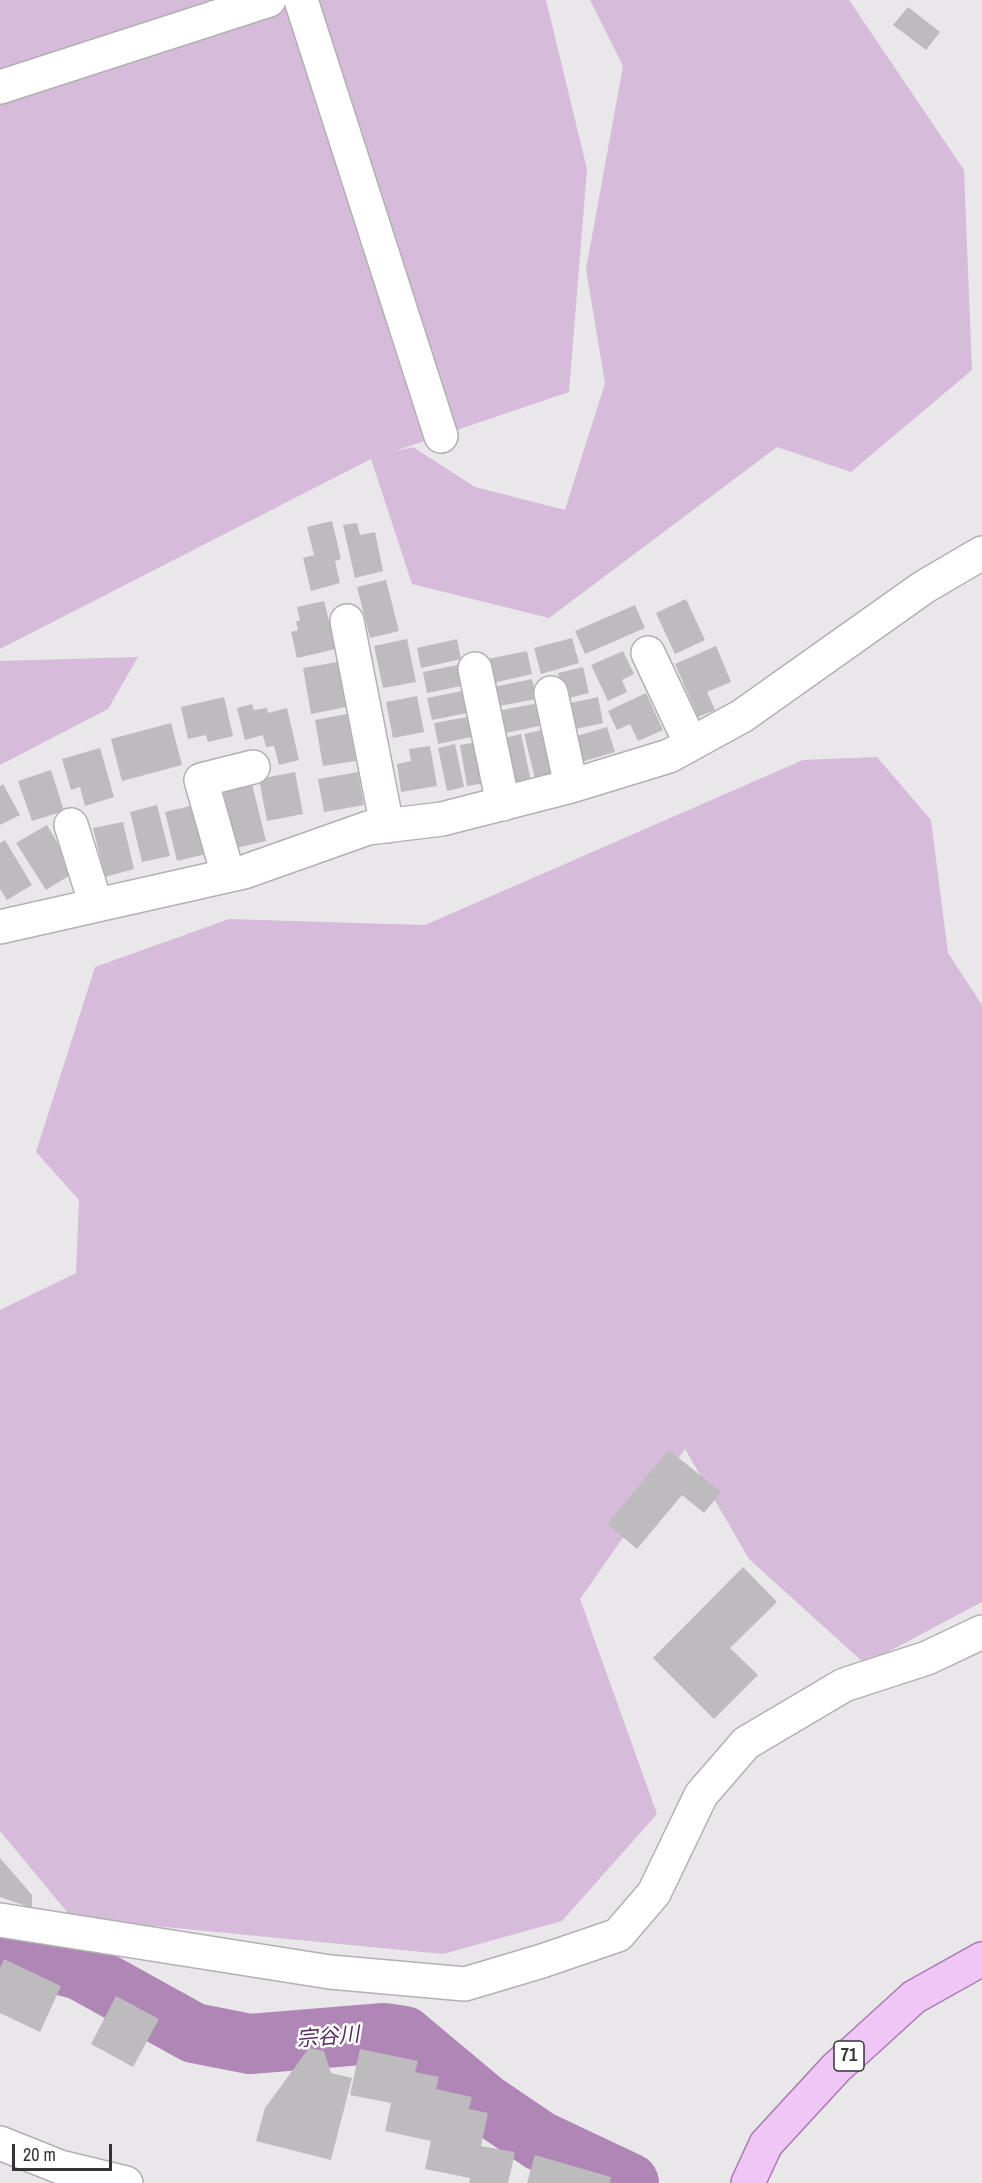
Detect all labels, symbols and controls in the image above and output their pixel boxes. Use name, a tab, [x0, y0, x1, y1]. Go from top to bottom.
water label: 宗谷川	[296, 2023, 360, 2053]
road number: 71	[834, 2041, 864, 2071]
scale bar	[15, 2132, 116, 2170]
text: 20 m	[23, 2142, 56, 2167]

